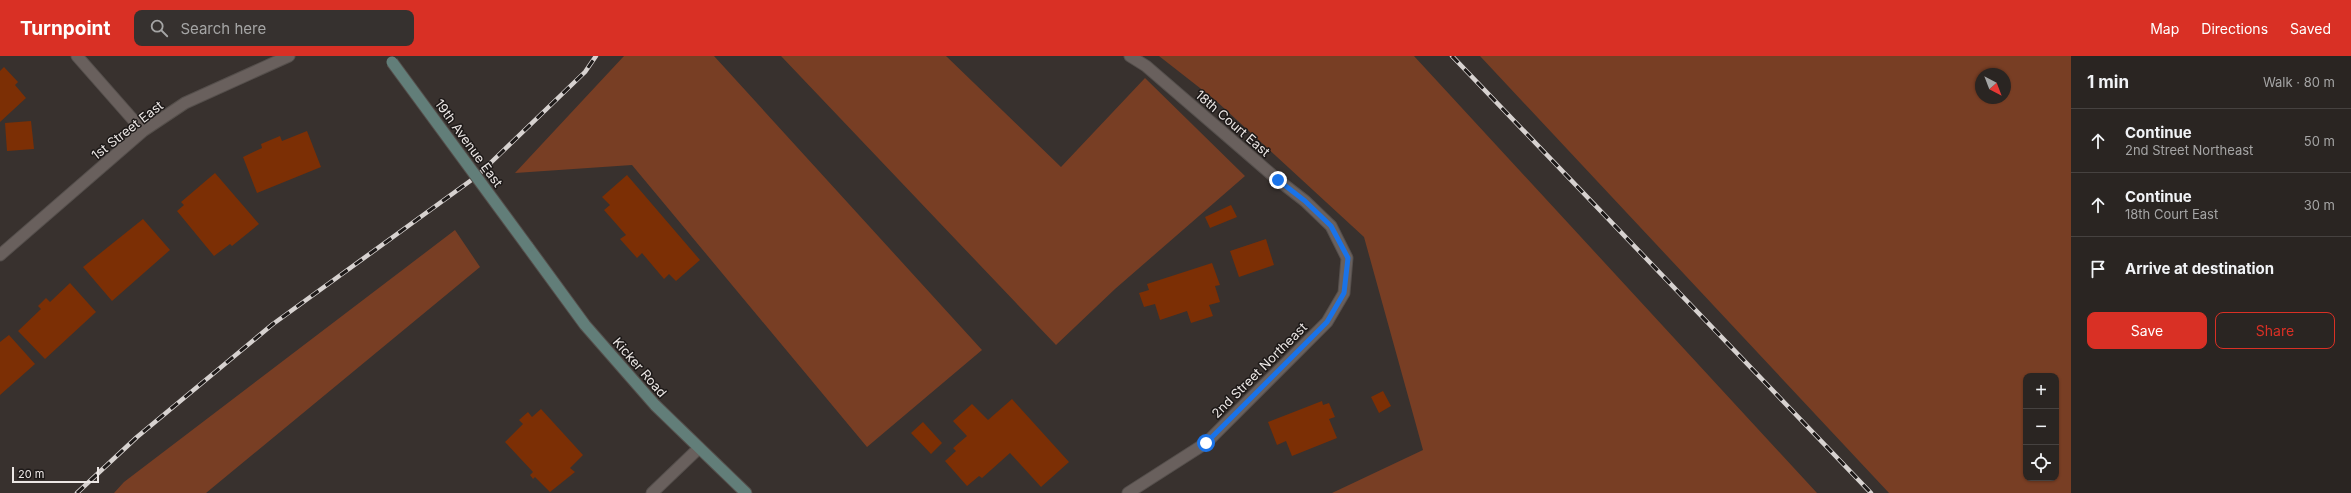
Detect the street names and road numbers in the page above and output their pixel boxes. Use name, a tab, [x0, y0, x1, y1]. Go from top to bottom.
street label: 18th Court East	[1193, 86, 1273, 160]
street label: 19th Avenue East	[432, 96, 506, 190]
street label: 1st Street East	[88, 97, 166, 163]
street label: 2nd Street Northeast	[1208, 319, 1310, 421]
street label: Kicker Road	[610, 334, 670, 400]

